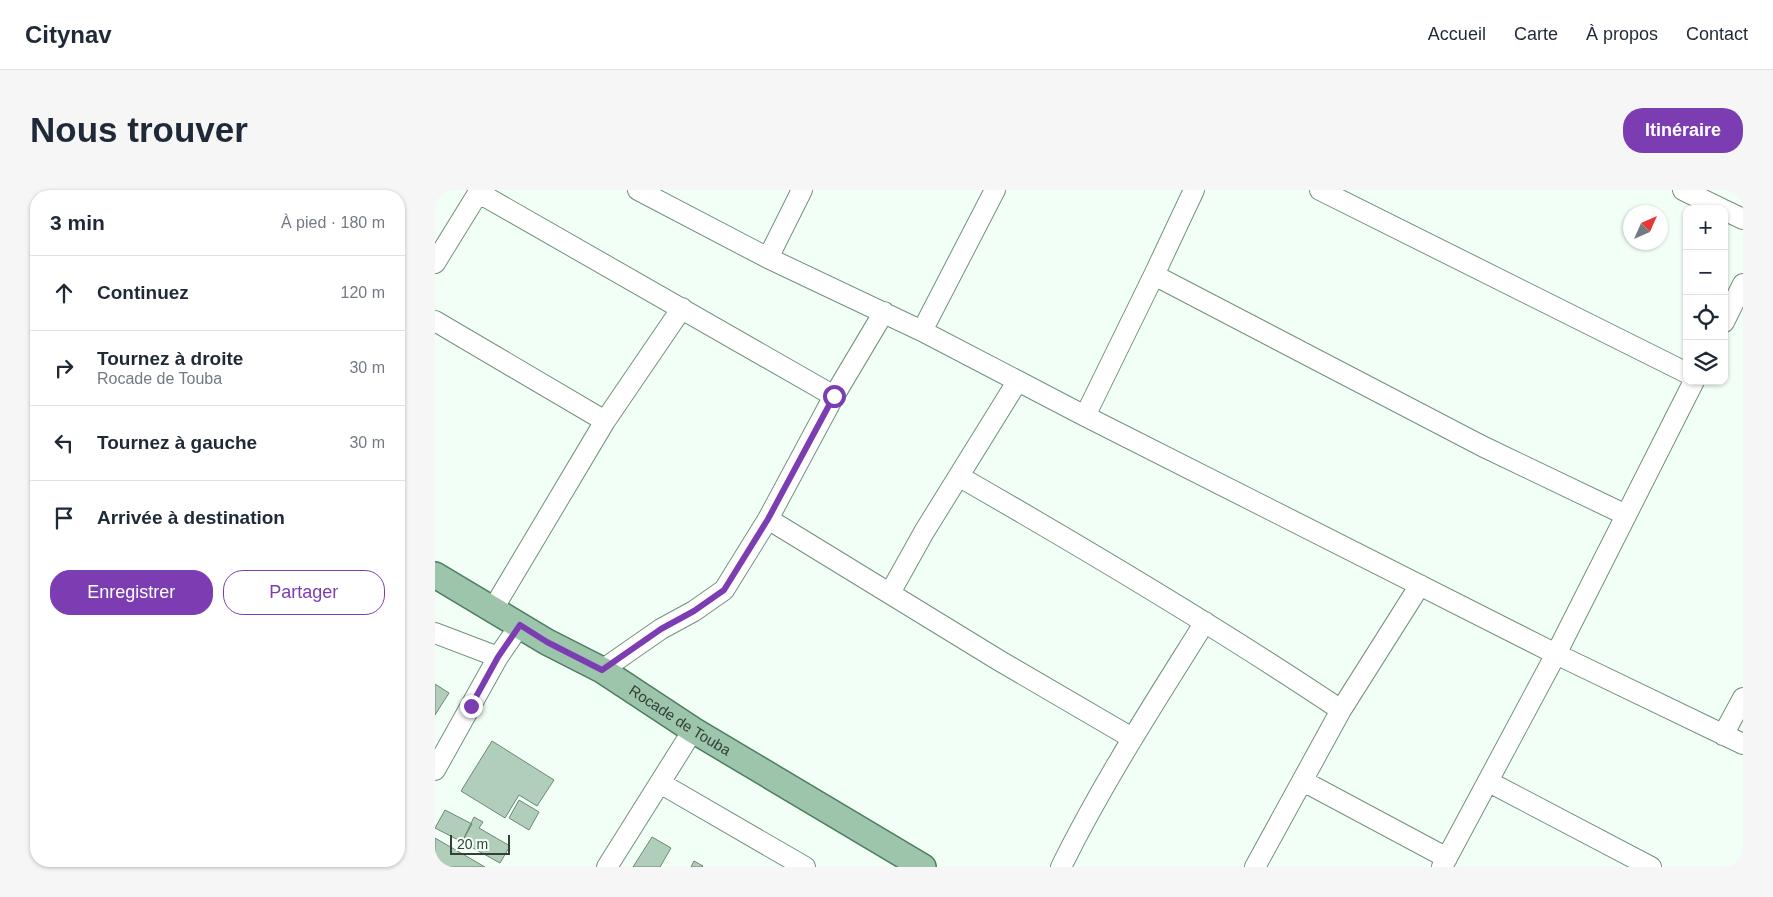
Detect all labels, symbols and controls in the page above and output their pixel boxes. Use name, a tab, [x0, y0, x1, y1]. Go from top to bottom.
text: Citynav	[25, 21, 112, 48]
text: Accueil	[1428, 24, 1486, 44]
text: Carte	[1514, 24, 1558, 44]
text: À propos	[1586, 24, 1658, 44]
text: Contact	[1686, 24, 1748, 44]
button: Itinéraire	[1623, 108, 1743, 153]
text: Nous trouver	[30, 110, 248, 149]
north arrow	[1623, 205, 1668, 250]
map controls	[1683, 205, 1728, 385]
button: +	[1683, 205, 1728, 250]
text: 3 min	[50, 211, 105, 234]
text: À pied · 180 m	[281, 214, 385, 231]
button: −	[1683, 250, 1728, 295]
icon: ahead	[50, 279, 78, 307]
text: Continuez	[97, 282, 189, 303]
text: 120 m	[341, 284, 385, 301]
button: locate	[1683, 295, 1728, 340]
button: layers	[1683, 340, 1728, 385]
text: Tournez à droite	[97, 348, 243, 369]
icon: right	[50, 354, 78, 382]
text: 30 m	[349, 359, 385, 376]
text: Rocade de Touba	[97, 370, 222, 387]
route start	[823, 385, 846, 408]
icon: left	[50, 429, 78, 457]
text: Tournez à gauche	[97, 432, 257, 453]
text: 30 m	[349, 434, 385, 451]
icon: arrive	[50, 504, 78, 532]
text: Arrivée à destination	[97, 507, 285, 528]
button: Enregistrer	[50, 570, 213, 615]
button: Partager	[223, 570, 385, 615]
street label: Rocade de Touba	[626, 681, 735, 759]
route end	[460, 695, 483, 718]
scale bar	[450, 832, 510, 855]
text: 20 m	[457, 836, 488, 852]

